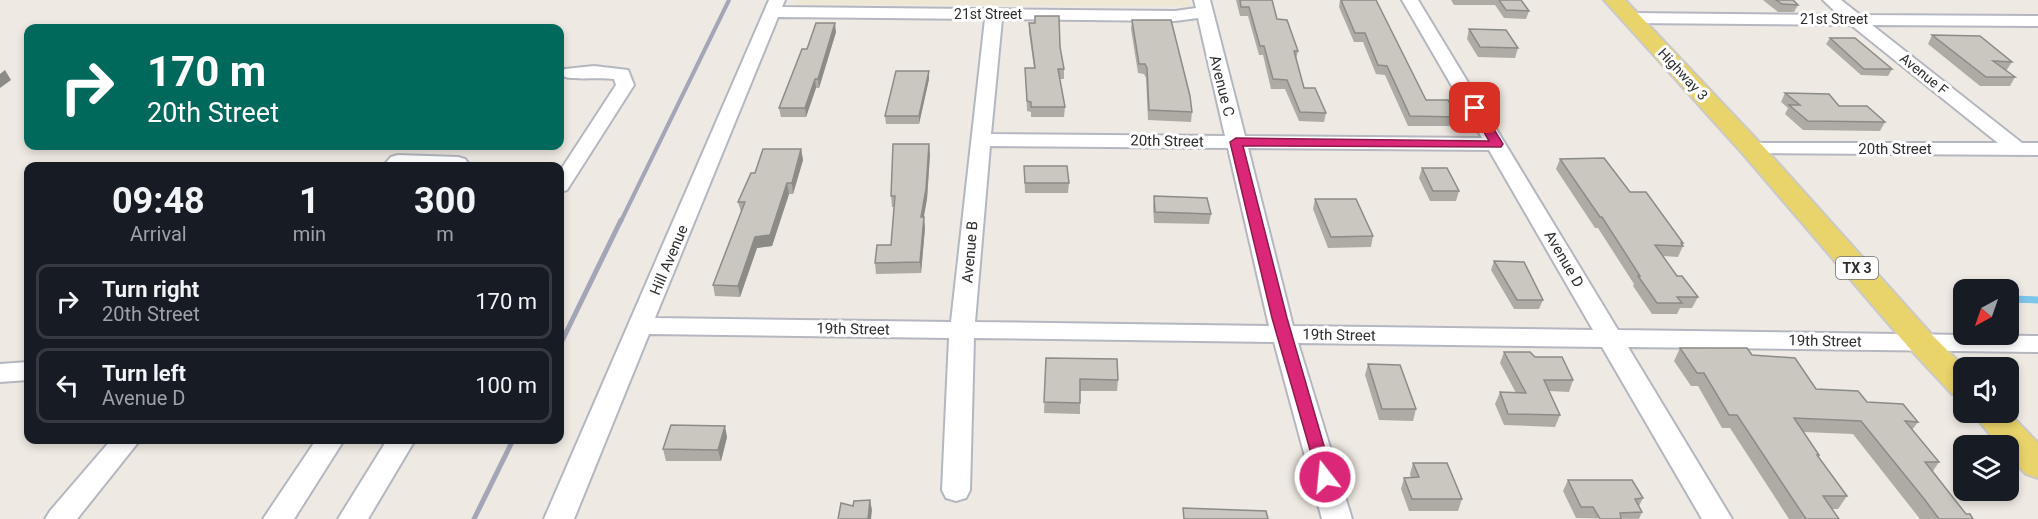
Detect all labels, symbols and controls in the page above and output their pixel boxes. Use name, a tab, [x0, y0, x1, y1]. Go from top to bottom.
street label: 21st Street	[954, 6, 1022, 22]
street label: 21st Street	[1800, 11, 1868, 27]
street label: Highway 3	[1655, 45, 1711, 103]
text: 170 m	[147, 47, 266, 96]
icon: right	[48, 48, 126, 126]
street label: Avenue F	[1897, 50, 1951, 98]
street label: Avenue C	[1206, 53, 1238, 119]
pin	[1449, 82, 1500, 133]
icon: arrive	[1458, 91, 1491, 124]
text: 20th Street	[147, 97, 279, 129]
street label: 20th Street	[1130, 131, 1204, 151]
street label: 20th Street	[1858, 140, 1932, 158]
text: 09:48	[112, 180, 205, 222]
text: 1	[299, 180, 320, 222]
text: 300	[414, 180, 476, 222]
street label: Avenue B	[958, 220, 982, 284]
text: Arrival	[130, 222, 187, 246]
text: min	[293, 222, 326, 246]
text: m	[436, 222, 454, 246]
street label: Hill Avenue	[646, 222, 692, 298]
street label: Avenue D	[1541, 227, 1587, 291]
road number: TX 3	[1836, 257, 1878, 279]
text: Turn right	[102, 277, 199, 302]
north arrow	[1953, 279, 2019, 345]
map controls	[1953, 279, 2019, 501]
icon: right	[51, 285, 84, 318]
text: 170 m	[475, 289, 537, 314]
text: 20th Street	[102, 302, 200, 326]
street label: 19th Street	[816, 319, 890, 339]
street label: 19th Street	[1302, 325, 1376, 345]
street label: 19th Street	[1788, 331, 1862, 351]
button: sound	[1953, 357, 2019, 423]
text: Turn left	[102, 361, 186, 386]
icon: left	[51, 369, 84, 402]
text: 100 m	[475, 373, 537, 398]
text: Avenue D	[102, 386, 186, 410]
button: layers	[1953, 435, 2019, 501]
position arrow	[1293, 445, 1357, 509]

